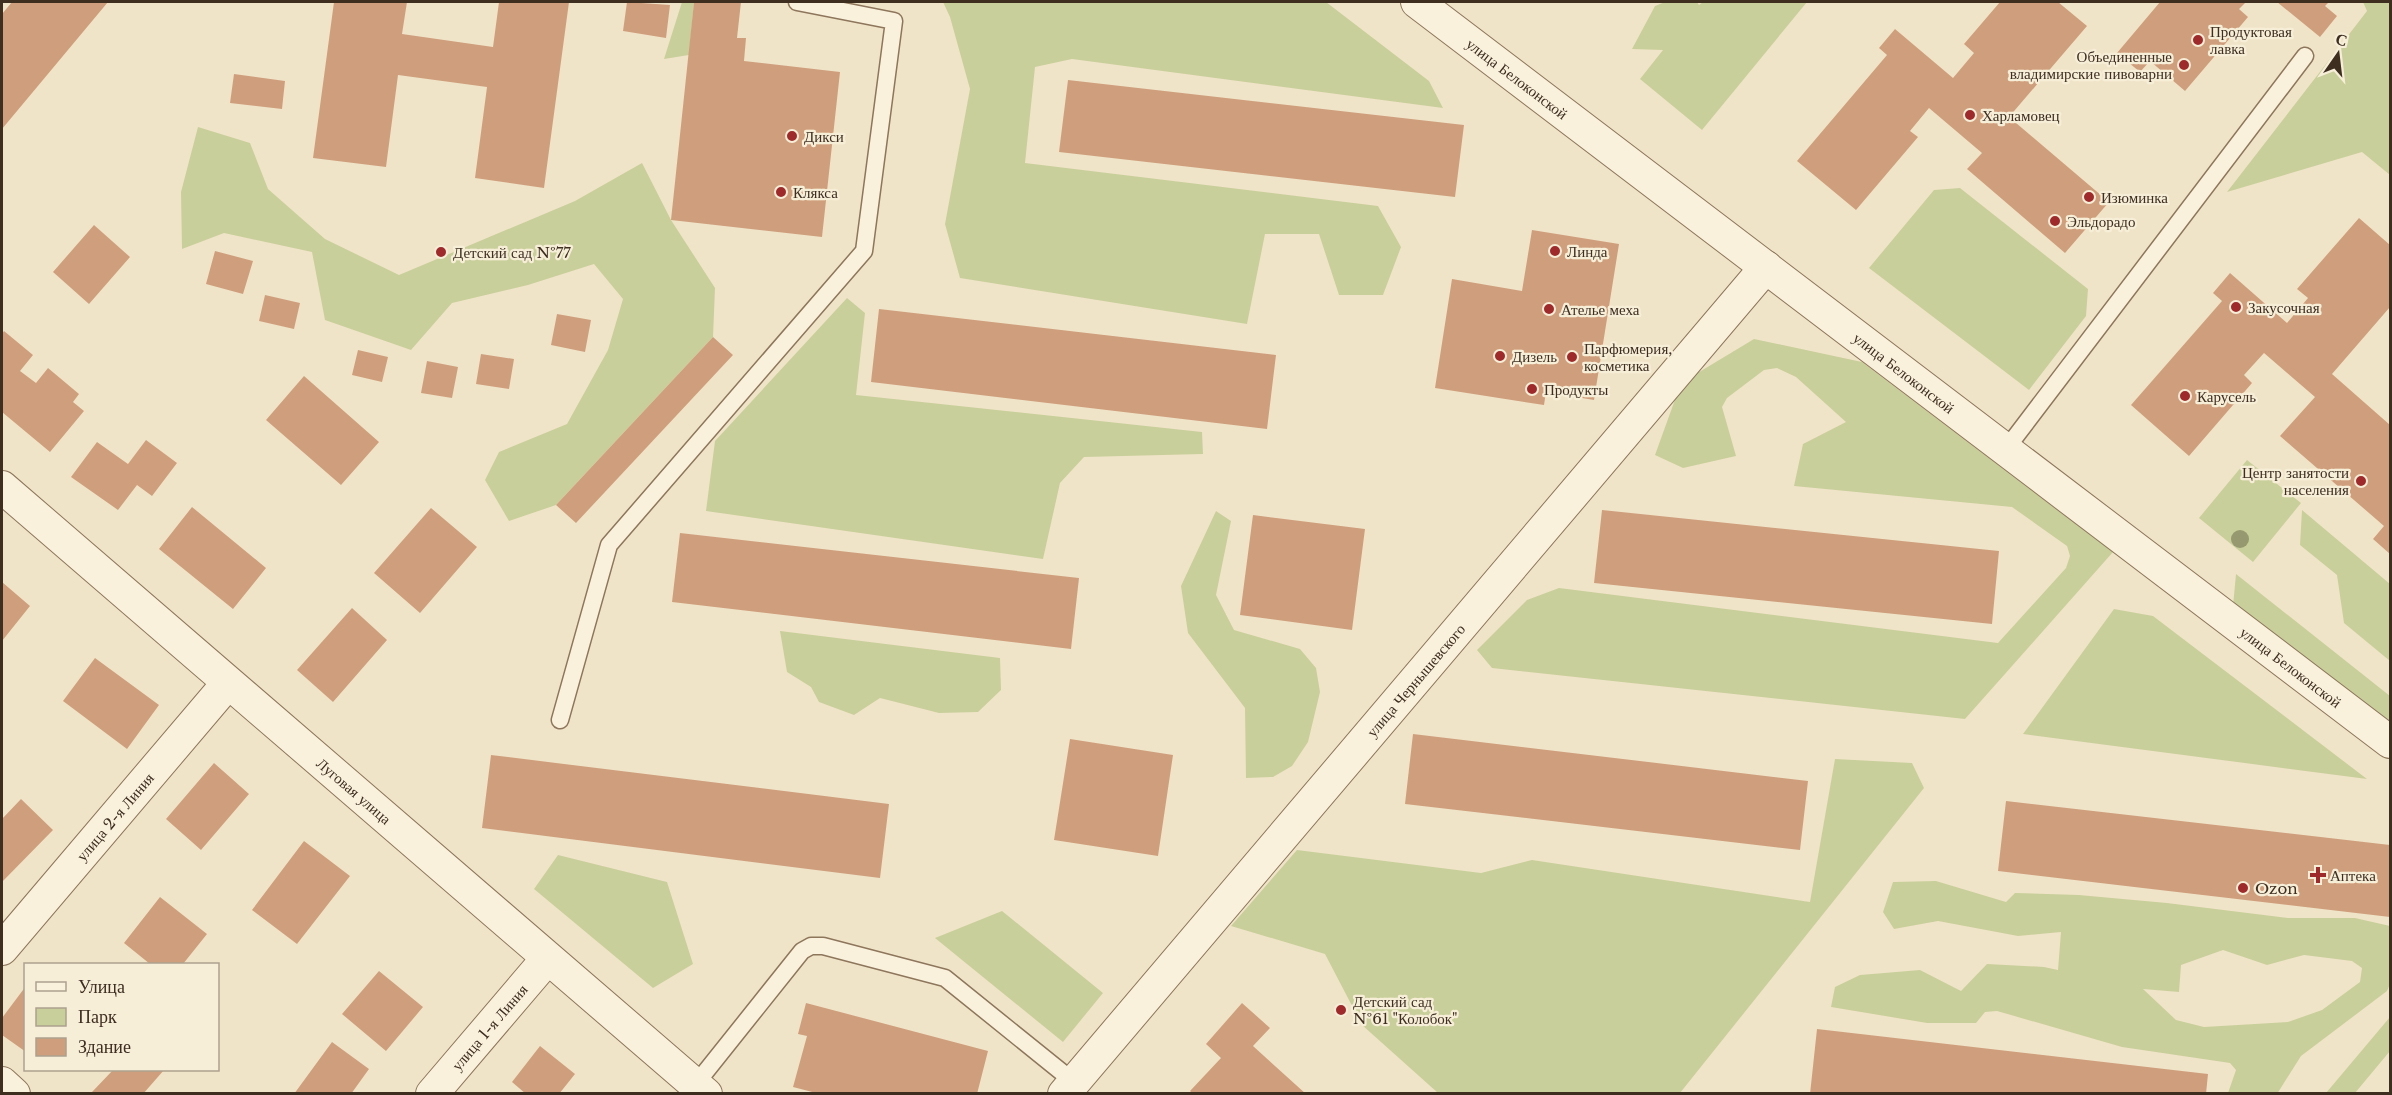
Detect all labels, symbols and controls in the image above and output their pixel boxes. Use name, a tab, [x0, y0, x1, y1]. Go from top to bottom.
place label: Продуктовая лавка	[2210, 22, 2292, 58]
north arrow	[2308, 24, 2368, 84]
text: С	[2334, 28, 2350, 51]
marker: Продуктовая лавка	[2191, 33, 2205, 47]
street label: улица Белоконской	[1463, 34, 1572, 123]
place label: Объединенные владимирские пивоварни	[2010, 47, 2172, 83]
marker: Объединенные владимирские пивоварни	[2177, 58, 2191, 72]
place label: Харламовец	[1982, 106, 2060, 125]
marker: Харламовец	[1963, 108, 1977, 122]
place label: Дикси	[804, 127, 844, 146]
marker: Дикси	[785, 129, 799, 143]
place label: Клякса	[793, 183, 838, 202]
marker: Клякса	[774, 185, 788, 199]
place label: Изюминка	[2101, 188, 2168, 207]
marker: Изюминка	[2082, 190, 2096, 204]
place label: Эльдорадо	[2067, 212, 2135, 231]
marker: Эльдорадо	[2048, 214, 2062, 228]
place label: Линда	[1567, 242, 1608, 261]
place label: Детский сад №77	[453, 243, 571, 262]
marker: Линда	[1548, 244, 1562, 258]
marker: Детский сад №77	[434, 245, 448, 259]
place label: Закусочная	[2248, 298, 2320, 317]
place label: Ателье меха	[1561, 300, 1640, 319]
marker: Закусочная	[2229, 300, 2243, 314]
marker: Ателье меха	[1542, 302, 1556, 316]
street label: улица Белоконской	[1850, 328, 1959, 417]
place label: Парфюмерия, косметика	[1584, 339, 1672, 375]
place label: Дизель	[1512, 347, 1557, 366]
marker: Дизель	[1493, 349, 1507, 363]
marker: Парфюмерия, косметика	[1565, 350, 1579, 364]
place label: Продукты	[1544, 380, 1608, 399]
marker: Продукты	[1525, 382, 1539, 396]
place label: Карусель	[2197, 387, 2256, 406]
marker: Карусель	[2178, 389, 2192, 403]
place label: Центр занятости населения	[2242, 463, 2349, 499]
marker: Центр занятости населения	[2354, 474, 2368, 488]
street label: улица Чернышевского	[1362, 620, 1469, 741]
street label: улица Белоконской	[2236, 622, 2345, 711]
street label: Луговая улица	[313, 753, 396, 828]
street label: улица 2-я Линия	[72, 768, 158, 864]
place label: Аптека	[2330, 866, 2376, 885]
marker: Аптека	[2311, 868, 2325, 882]
place label: Ozon	[2255, 879, 2298, 898]
marker: Ozon	[2236, 881, 2250, 895]
legend	[24, 963, 219, 1071]
text: Улица	[78, 976, 125, 998]
street label: улица 1-я Линия	[447, 980, 531, 1074]
place label: Детский сад №61 "Колобок"	[1353, 992, 1458, 1028]
marker: Детский сад №61 "Колобок"	[1334, 1003, 1348, 1017]
text: Парк	[78, 1006, 117, 1028]
text: Здание	[78, 1036, 131, 1058]

